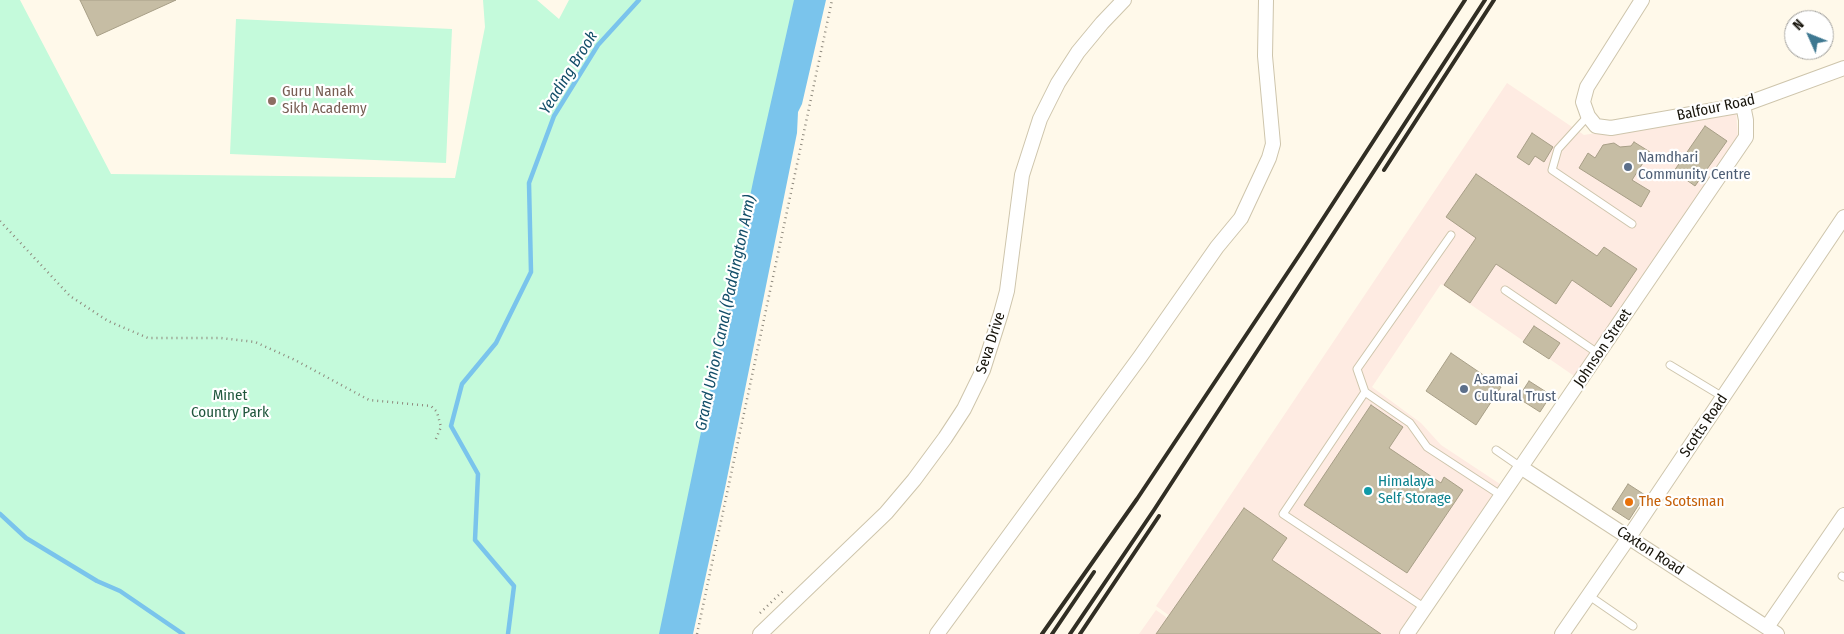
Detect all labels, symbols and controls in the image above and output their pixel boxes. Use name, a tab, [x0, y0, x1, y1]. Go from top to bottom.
north arrow	[1784, 10, 1834, 60]
text: N	[1790, 16, 1808, 34]
water label: Yeading Brook	[536, 28, 602, 118]
place label: Guru Nanak Sikh Academy	[282, 83, 367, 118]
street label: Balfour Road	[1675, 91, 1757, 125]
marker: Guru Nanak Sikh Academy	[266, 95, 278, 107]
place label: Namdhari Community Centre	[1638, 149, 1751, 184]
marker: Namdhari Community Centre	[1622, 161, 1634, 173]
water label: Grand Union Canal (Paddington Arm)	[692, 193, 760, 433]
street label: Johnson Street	[1570, 305, 1636, 391]
street label: Seva Drive	[973, 310, 1009, 376]
place label: Asamai Cultural Trust	[1474, 371, 1556, 406]
marker: Asamai Cultural Trust	[1458, 383, 1470, 395]
park label: Minet Country Park	[191, 387, 269, 422]
street label: Scotts Road	[1676, 391, 1732, 461]
place label: Himalaya Self Storage	[1378, 473, 1451, 508]
marker: Himalaya Self Storage	[1362, 485, 1374, 497]
place label: The Scotsman	[1639, 493, 1724, 511]
marker: The Scotsman	[1623, 496, 1635, 508]
street label: Caxton Road	[1613, 523, 1687, 579]

